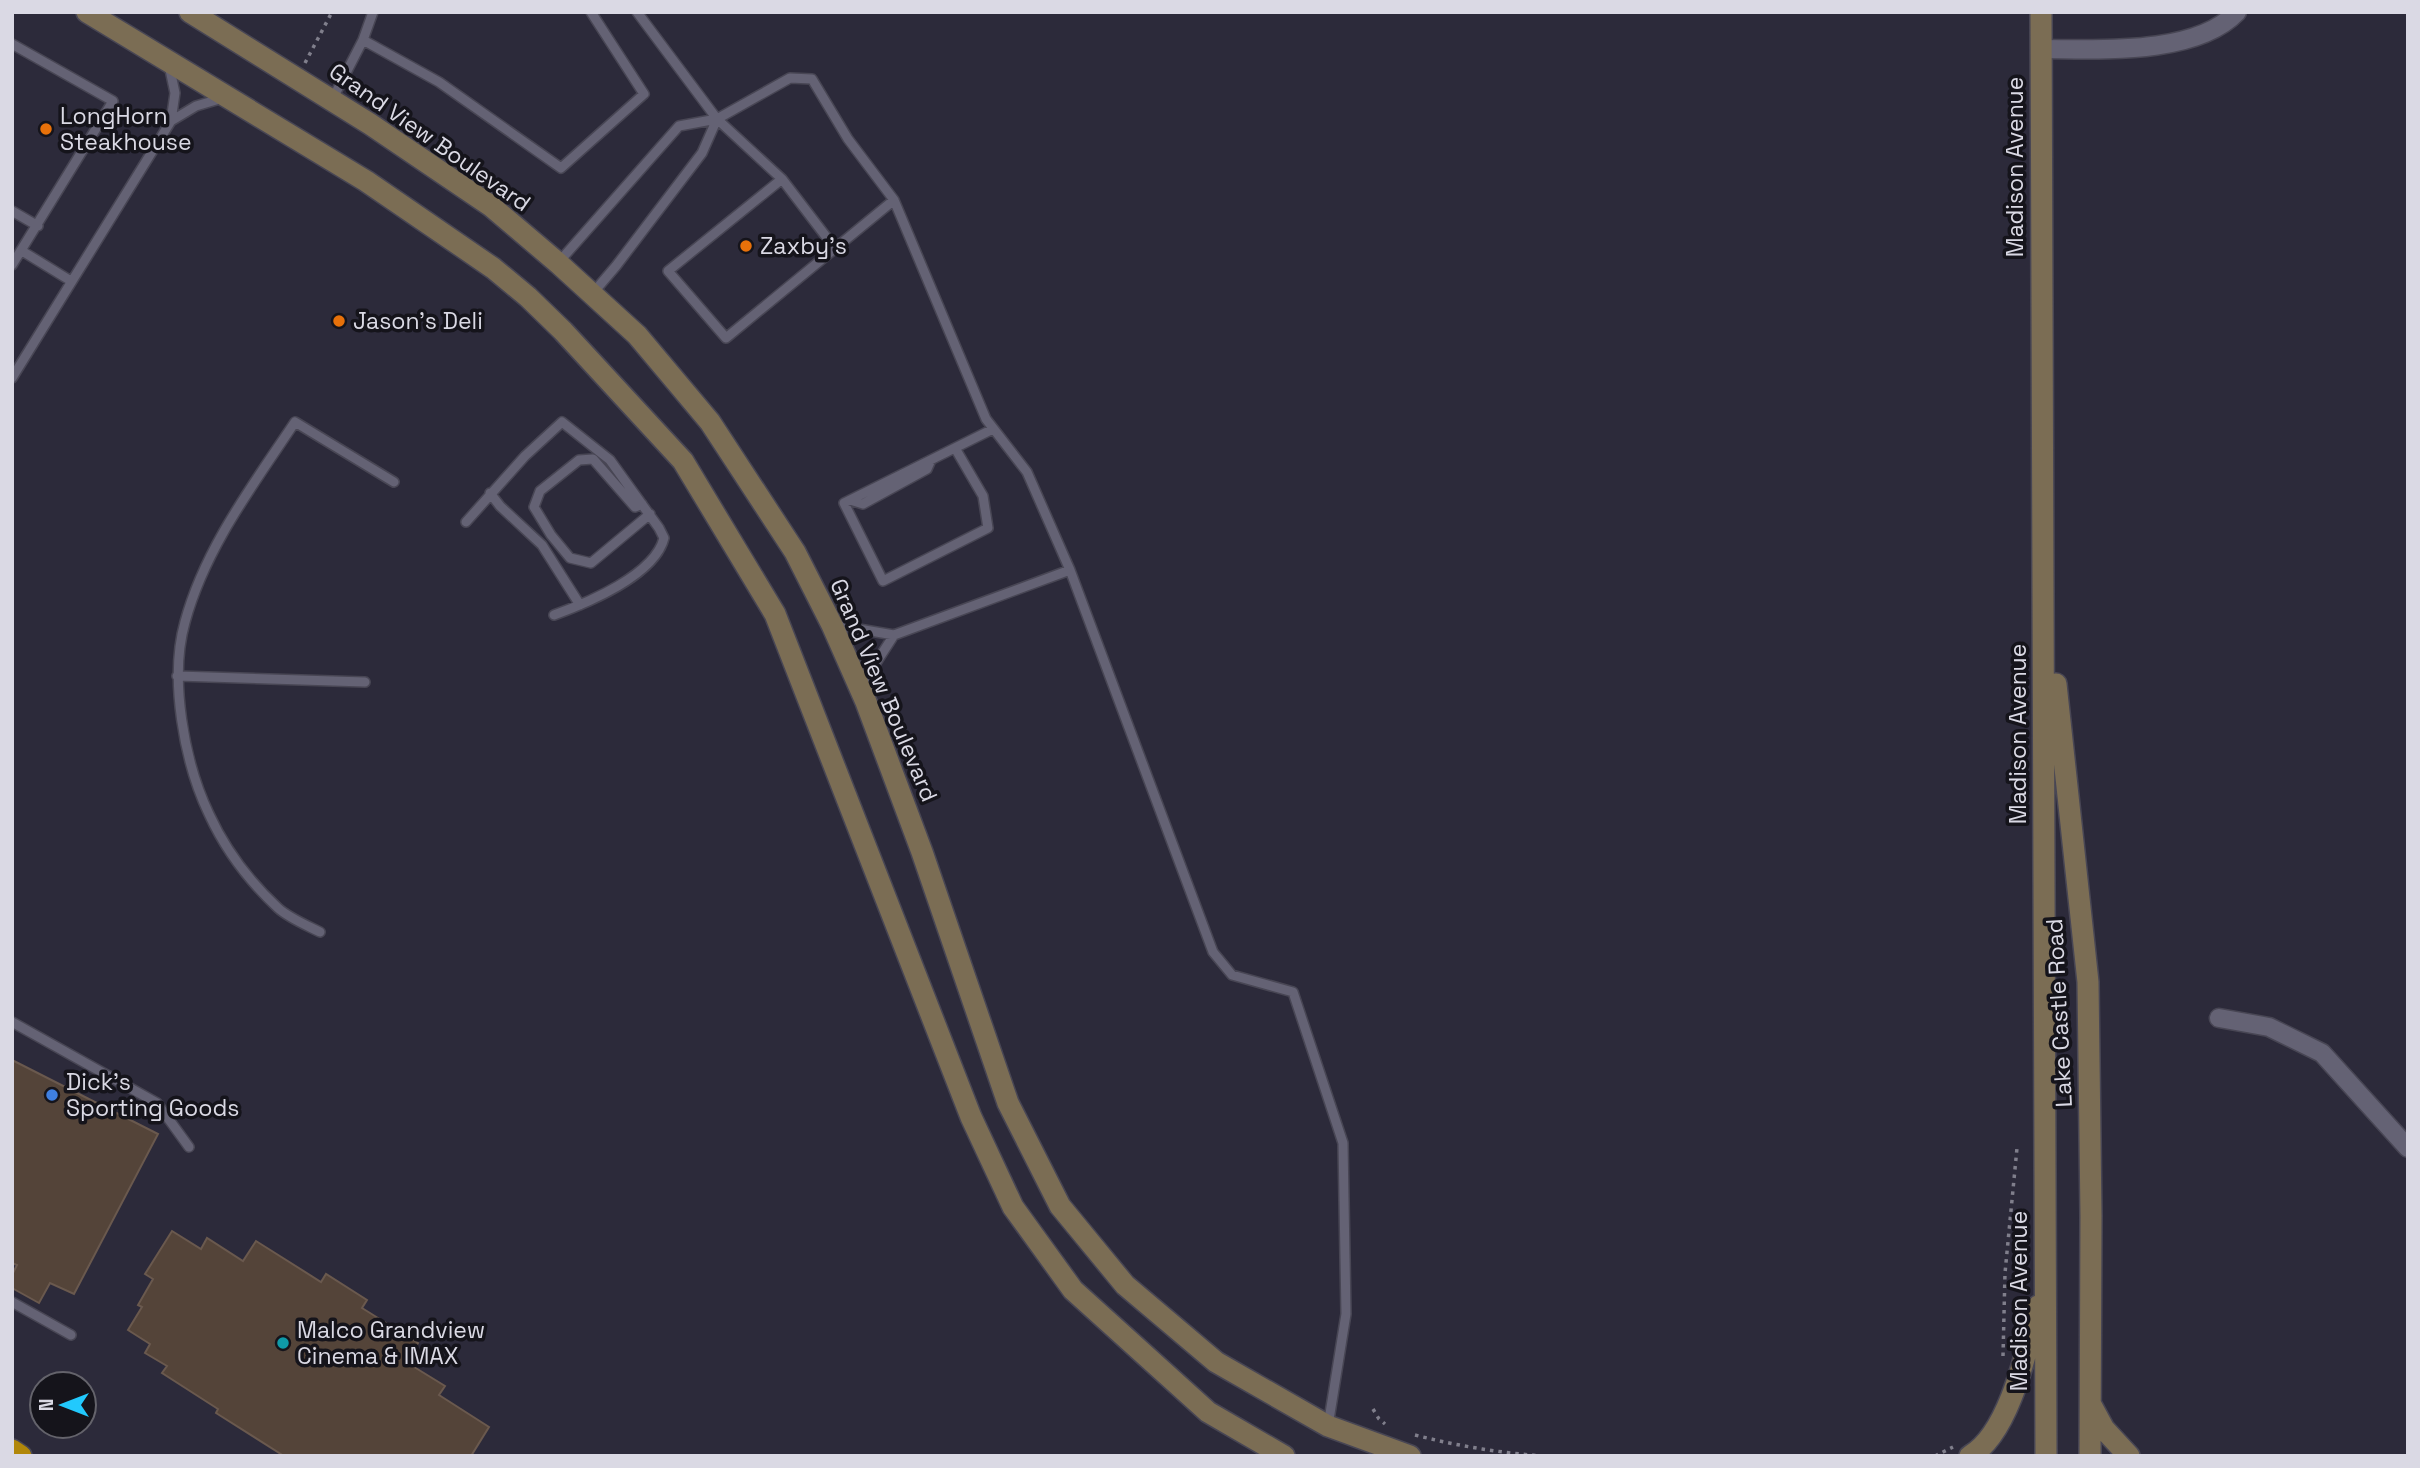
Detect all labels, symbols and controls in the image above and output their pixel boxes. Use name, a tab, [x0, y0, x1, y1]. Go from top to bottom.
street label: Grand View Boulevard	[323, 56, 537, 218]
street label: Madison Avenue	[2000, 77, 2030, 257]
place label: LongHorn Steakhouse	[60, 101, 192, 157]
marker: LongHorn Steakhouse	[38, 121, 54, 137]
place label: Zaxby's	[760, 231, 847, 261]
marker: Zaxby's	[738, 238, 754, 254]
place label: Jason's Deli	[353, 306, 483, 336]
marker: Jason's Deli	[331, 313, 347, 329]
street label: Grand View Boulevard	[823, 574, 945, 806]
street label: Madison Avenue	[2003, 644, 2033, 824]
street label: Lake Castle Road	[2039, 918, 2079, 1108]
place label: Dick's Sporting Goods	[66, 1067, 239, 1123]
marker: Dick's Sporting Goods	[44, 1087, 60, 1103]
street label: Madison Avenue	[2004, 1211, 2034, 1391]
place label: Malco Grandview Cinema & IMAX	[297, 1315, 485, 1371]
marker: Malco Grandview Cinema & IMAX	[275, 1335, 291, 1351]
north arrow	[28, 1370, 98, 1440]
text: N	[34, 1399, 59, 1411]

